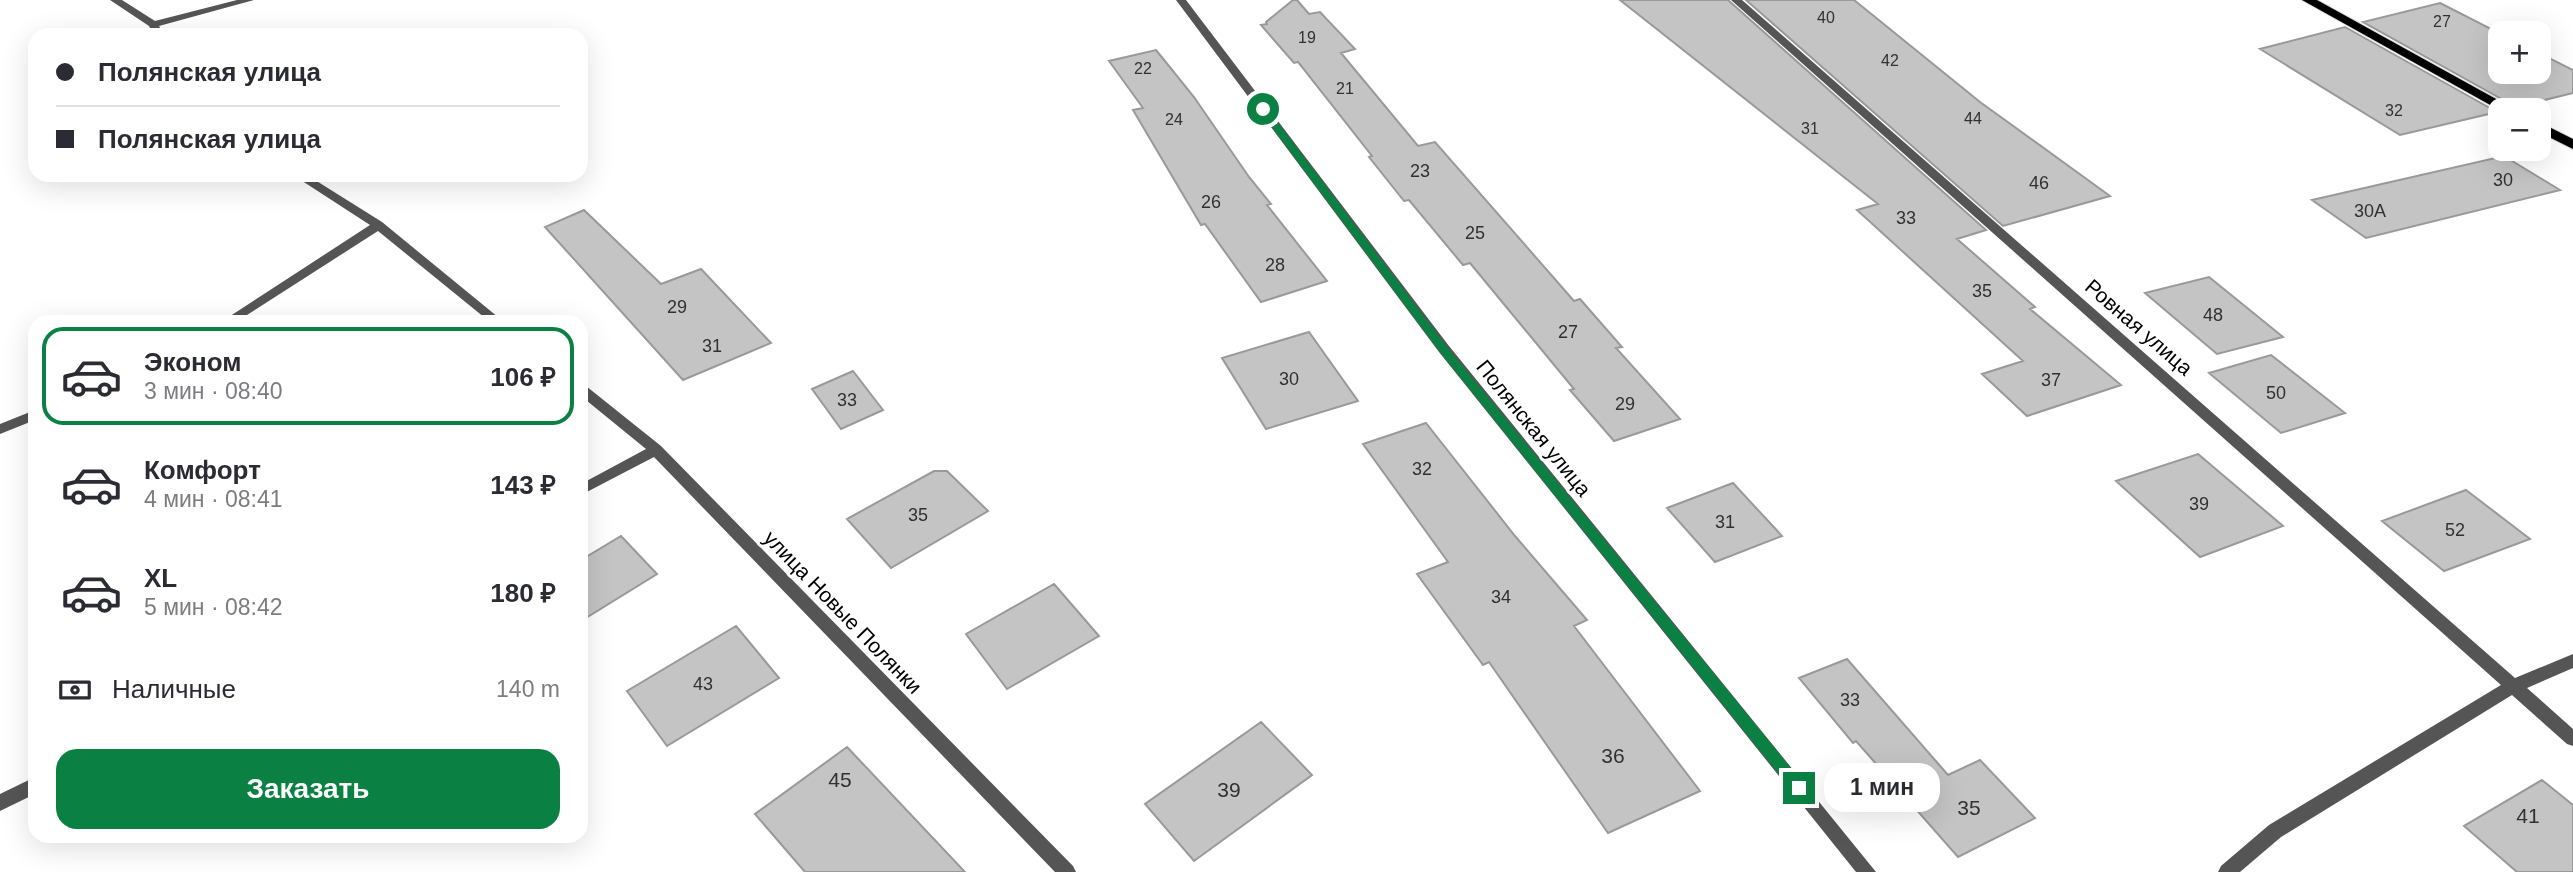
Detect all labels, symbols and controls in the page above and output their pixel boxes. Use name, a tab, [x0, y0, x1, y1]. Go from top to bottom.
house number: 40	[1817, 9, 1835, 26]
house number: 27	[2433, 13, 2451, 30]
map controls	[2488, 21, 2551, 161]
button: +	[2488, 21, 2551, 84]
house number: 19	[1298, 29, 1316, 46]
house number: 42	[1881, 52, 1899, 69]
text: Полянская улица	[98, 57, 321, 87]
house number: 22	[1134, 60, 1152, 77]
house number: 21	[1336, 80, 1354, 97]
route start	[1247, 93, 1279, 125]
button: −	[2488, 98, 2551, 161]
house number: 32	[2385, 102, 2403, 119]
house number: 44	[1964, 110, 1982, 127]
house number: 24	[1165, 111, 1183, 128]
house number: 31	[1801, 120, 1819, 137]
text: Полянская улица	[98, 124, 321, 154]
house number: 23	[1410, 161, 1430, 181]
house number: 30	[2493, 170, 2513, 190]
house number: 46	[2029, 173, 2049, 193]
house number: 26	[1201, 192, 1221, 212]
house number: 30А	[2354, 201, 2386, 221]
house number: 33	[1896, 208, 1916, 228]
house number: 25	[1465, 223, 1485, 243]
house number: 28	[1265, 255, 1285, 275]
street label: Ровная улица	[2081, 274, 2197, 380]
house number: 35	[1972, 281, 1992, 301]
house number: 29	[667, 297, 687, 317]
house number: 48	[2203, 305, 2223, 325]
house number: 27	[1558, 322, 1578, 342]
house number: 31	[702, 336, 722, 356]
icon: car	[60, 345, 123, 408]
text: Эконом	[144, 347, 242, 377]
street label: Полянская улица	[1472, 355, 1596, 501]
text: 106 ₽	[490, 362, 556, 392]
house number: 30	[1279, 369, 1299, 389]
house number: 37	[2041, 370, 2061, 390]
text: 3 мин · 08:40	[144, 378, 283, 404]
house number: 50	[2266, 383, 2286, 403]
house number: 33	[837, 390, 857, 410]
house number: 29	[1615, 394, 1635, 414]
icon: car	[60, 453, 123, 516]
text: Комфорт	[144, 455, 261, 485]
house number: 32	[1412, 459, 1432, 479]
text: 143 ₽	[490, 470, 556, 500]
text: 4 мин · 08:41	[144, 486, 283, 512]
house number: 39	[2189, 494, 2209, 514]
house number: 35	[908, 505, 928, 525]
house number: 31	[1715, 512, 1735, 532]
house number: 52	[2445, 520, 2465, 540]
street label: улица Новые Полянки	[759, 526, 927, 698]
icon: car	[60, 561, 123, 624]
text: XL	[144, 563, 177, 593]
text: 180 ₽	[490, 578, 556, 608]
house number: 34	[1491, 587, 1511, 607]
text: 5 мин · 08:42	[144, 594, 283, 620]
icon: cash	[56, 671, 94, 709]
text: Наличные	[112, 674, 236, 704]
house number: 43	[693, 674, 713, 694]
text: 140 m	[496, 676, 560, 702]
house number: 33	[1840, 690, 1860, 710]
house number: 36	[1601, 744, 1625, 767]
button: Заказать	[56, 749, 560, 829]
callout: 1 мин	[1824, 764, 1939, 812]
house number: 45	[828, 768, 852, 791]
route end	[1783, 772, 1815, 804]
text: 1 мин	[1850, 774, 1914, 800]
house number: 39	[1217, 778, 1241, 801]
house number: 35	[1957, 796, 1981, 819]
house number: 41	[2516, 804, 2540, 827]

